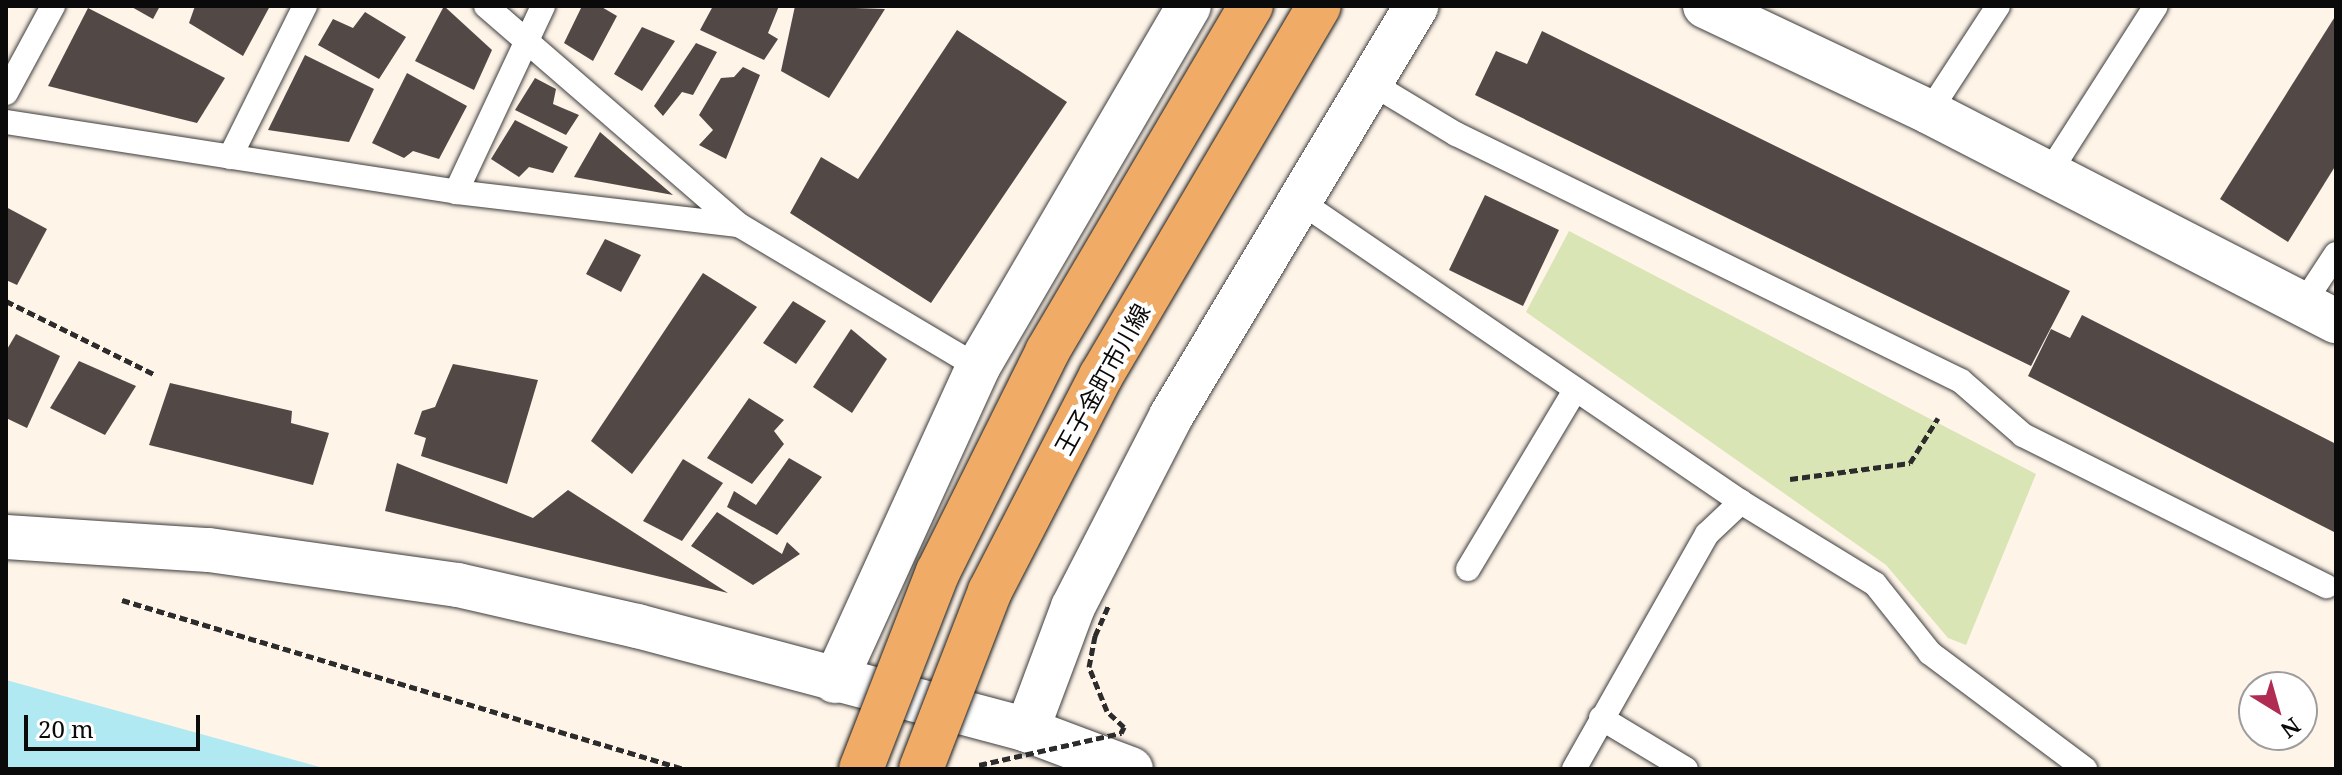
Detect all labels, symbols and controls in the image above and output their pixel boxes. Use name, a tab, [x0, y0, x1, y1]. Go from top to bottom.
street label: 王子金町市川線	[1049, 299, 1155, 459]
north arrow	[2238, 671, 2318, 751]
scale bar	[28, 699, 204, 749]
text: N	[2275, 711, 2307, 746]
text: 20 m	[38, 712, 94, 745]

